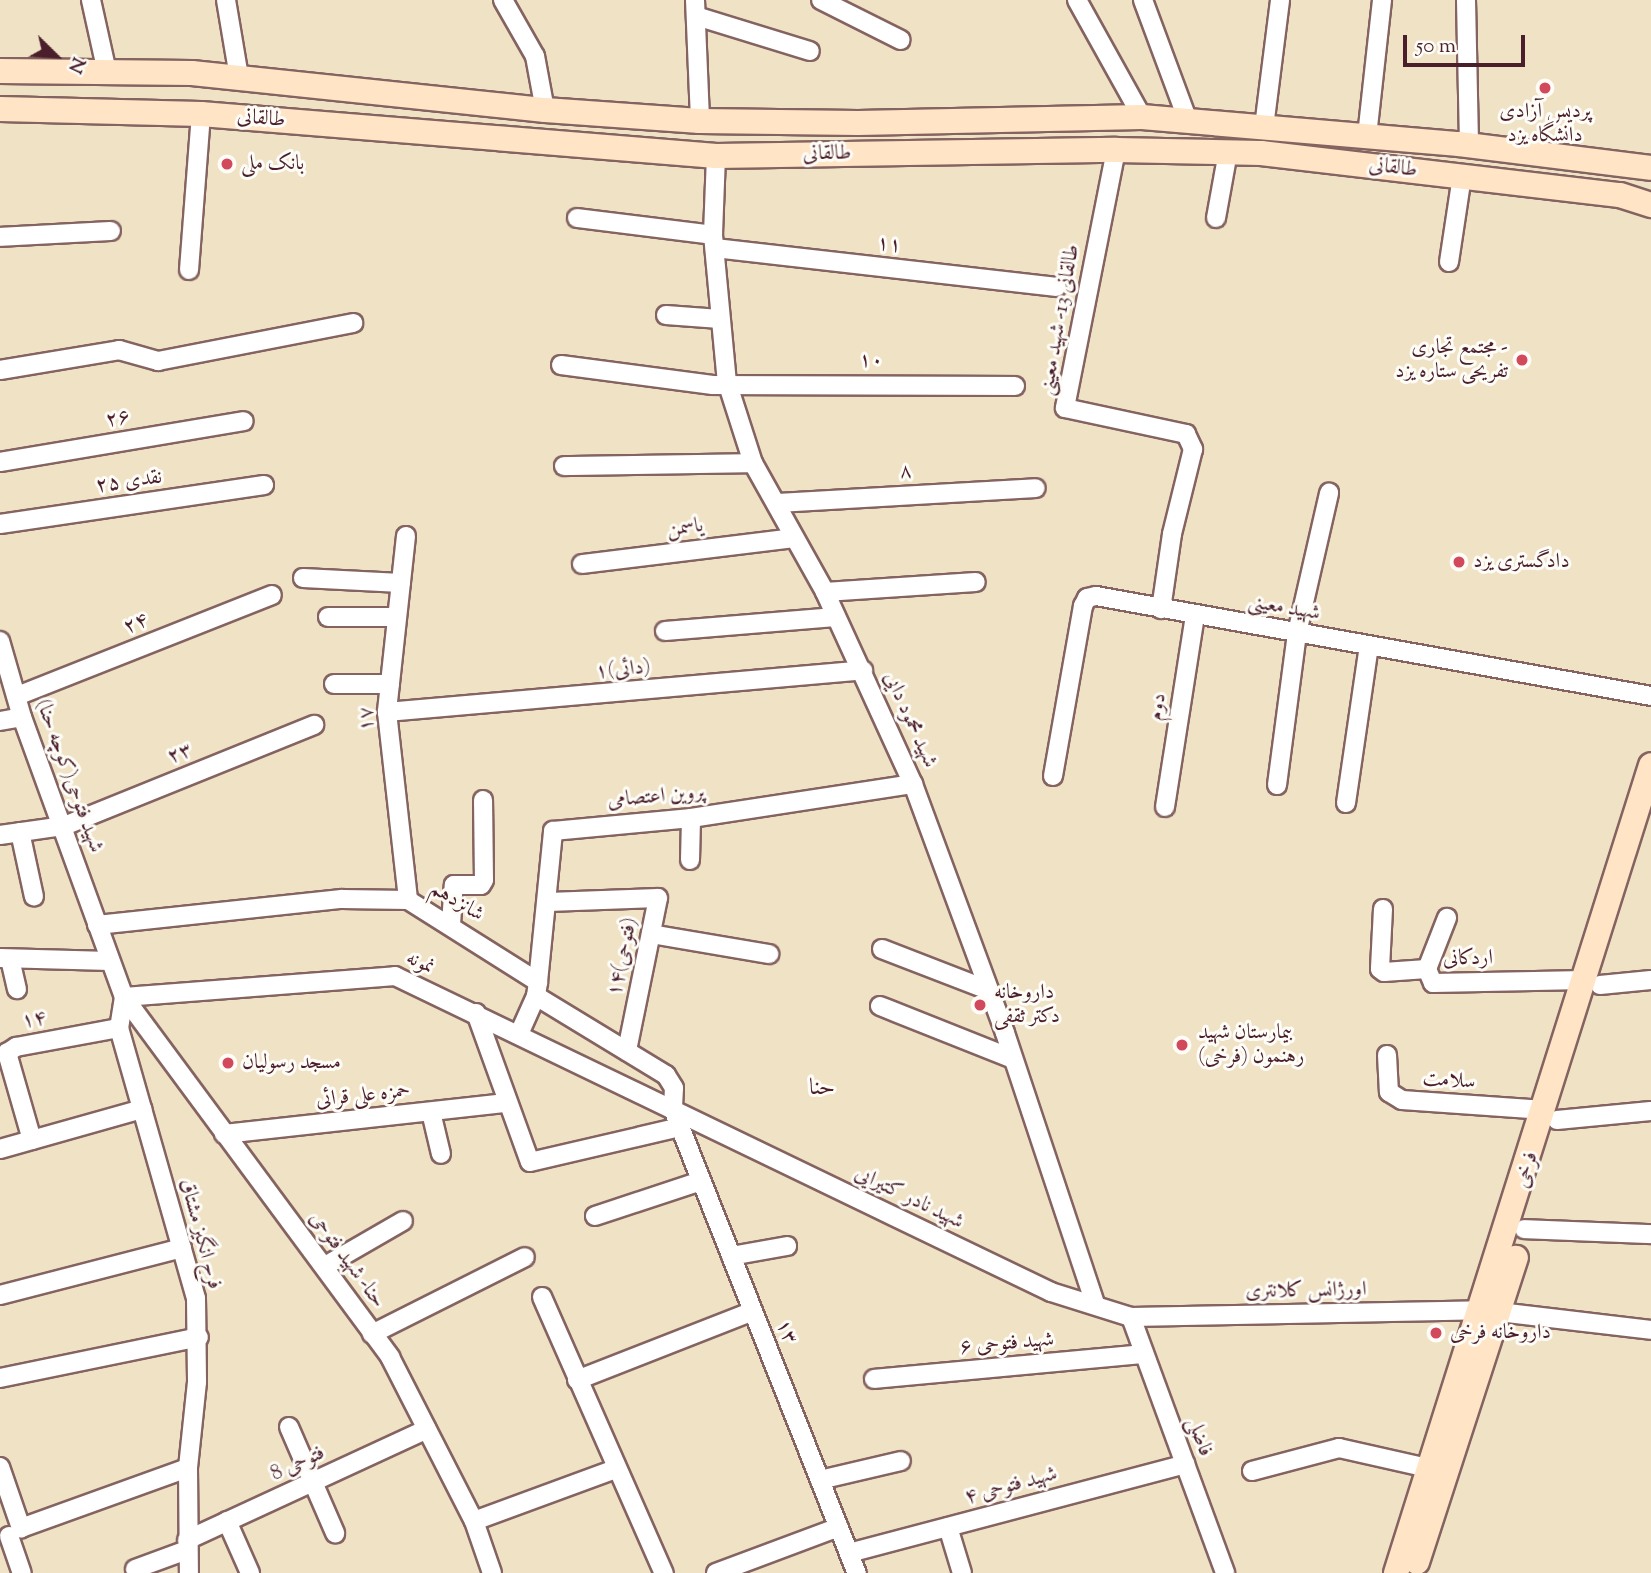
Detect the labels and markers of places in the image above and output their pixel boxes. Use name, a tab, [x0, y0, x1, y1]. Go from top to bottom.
marker: پردیس آزادی دانشگاه یزد	[1537, 80, 1553, 96]
place label: پردیس آزادی دانشگاه یزد	[1499, 99, 1591, 149]
place label: بانک ملی	[241, 151, 304, 177]
marker: بانک ملی	[219, 156, 235, 172]
place label: مجتمع تجاری - تفریحی ستاره یزد	[1395, 335, 1508, 385]
marker: مجتمع تجاری - تفریحی ستاره یزد	[1514, 352, 1530, 368]
place label: دادگستری یزد	[1473, 549, 1570, 575]
marker: دادگستری یزد	[1451, 554, 1467, 570]
place label: داروخانه دکتر ثقفی	[994, 980, 1060, 1030]
marker: داروخانه دکتر ثقفی	[972, 997, 988, 1013]
place label: بیمارستان شهید رهنمون (فرخی)	[1198, 1020, 1304, 1070]
marker: بیمارستان شهید رهنمون (فرخی)	[1172, 1035, 1192, 1055]
place label: مسجد رسولیان	[242, 1050, 341, 1076]
marker: مسجد رسولیان	[220, 1055, 236, 1071]
place label: داروخانه فرخی	[1450, 1320, 1551, 1346]
marker: داروخانه فرخی	[1428, 1325, 1444, 1341]

